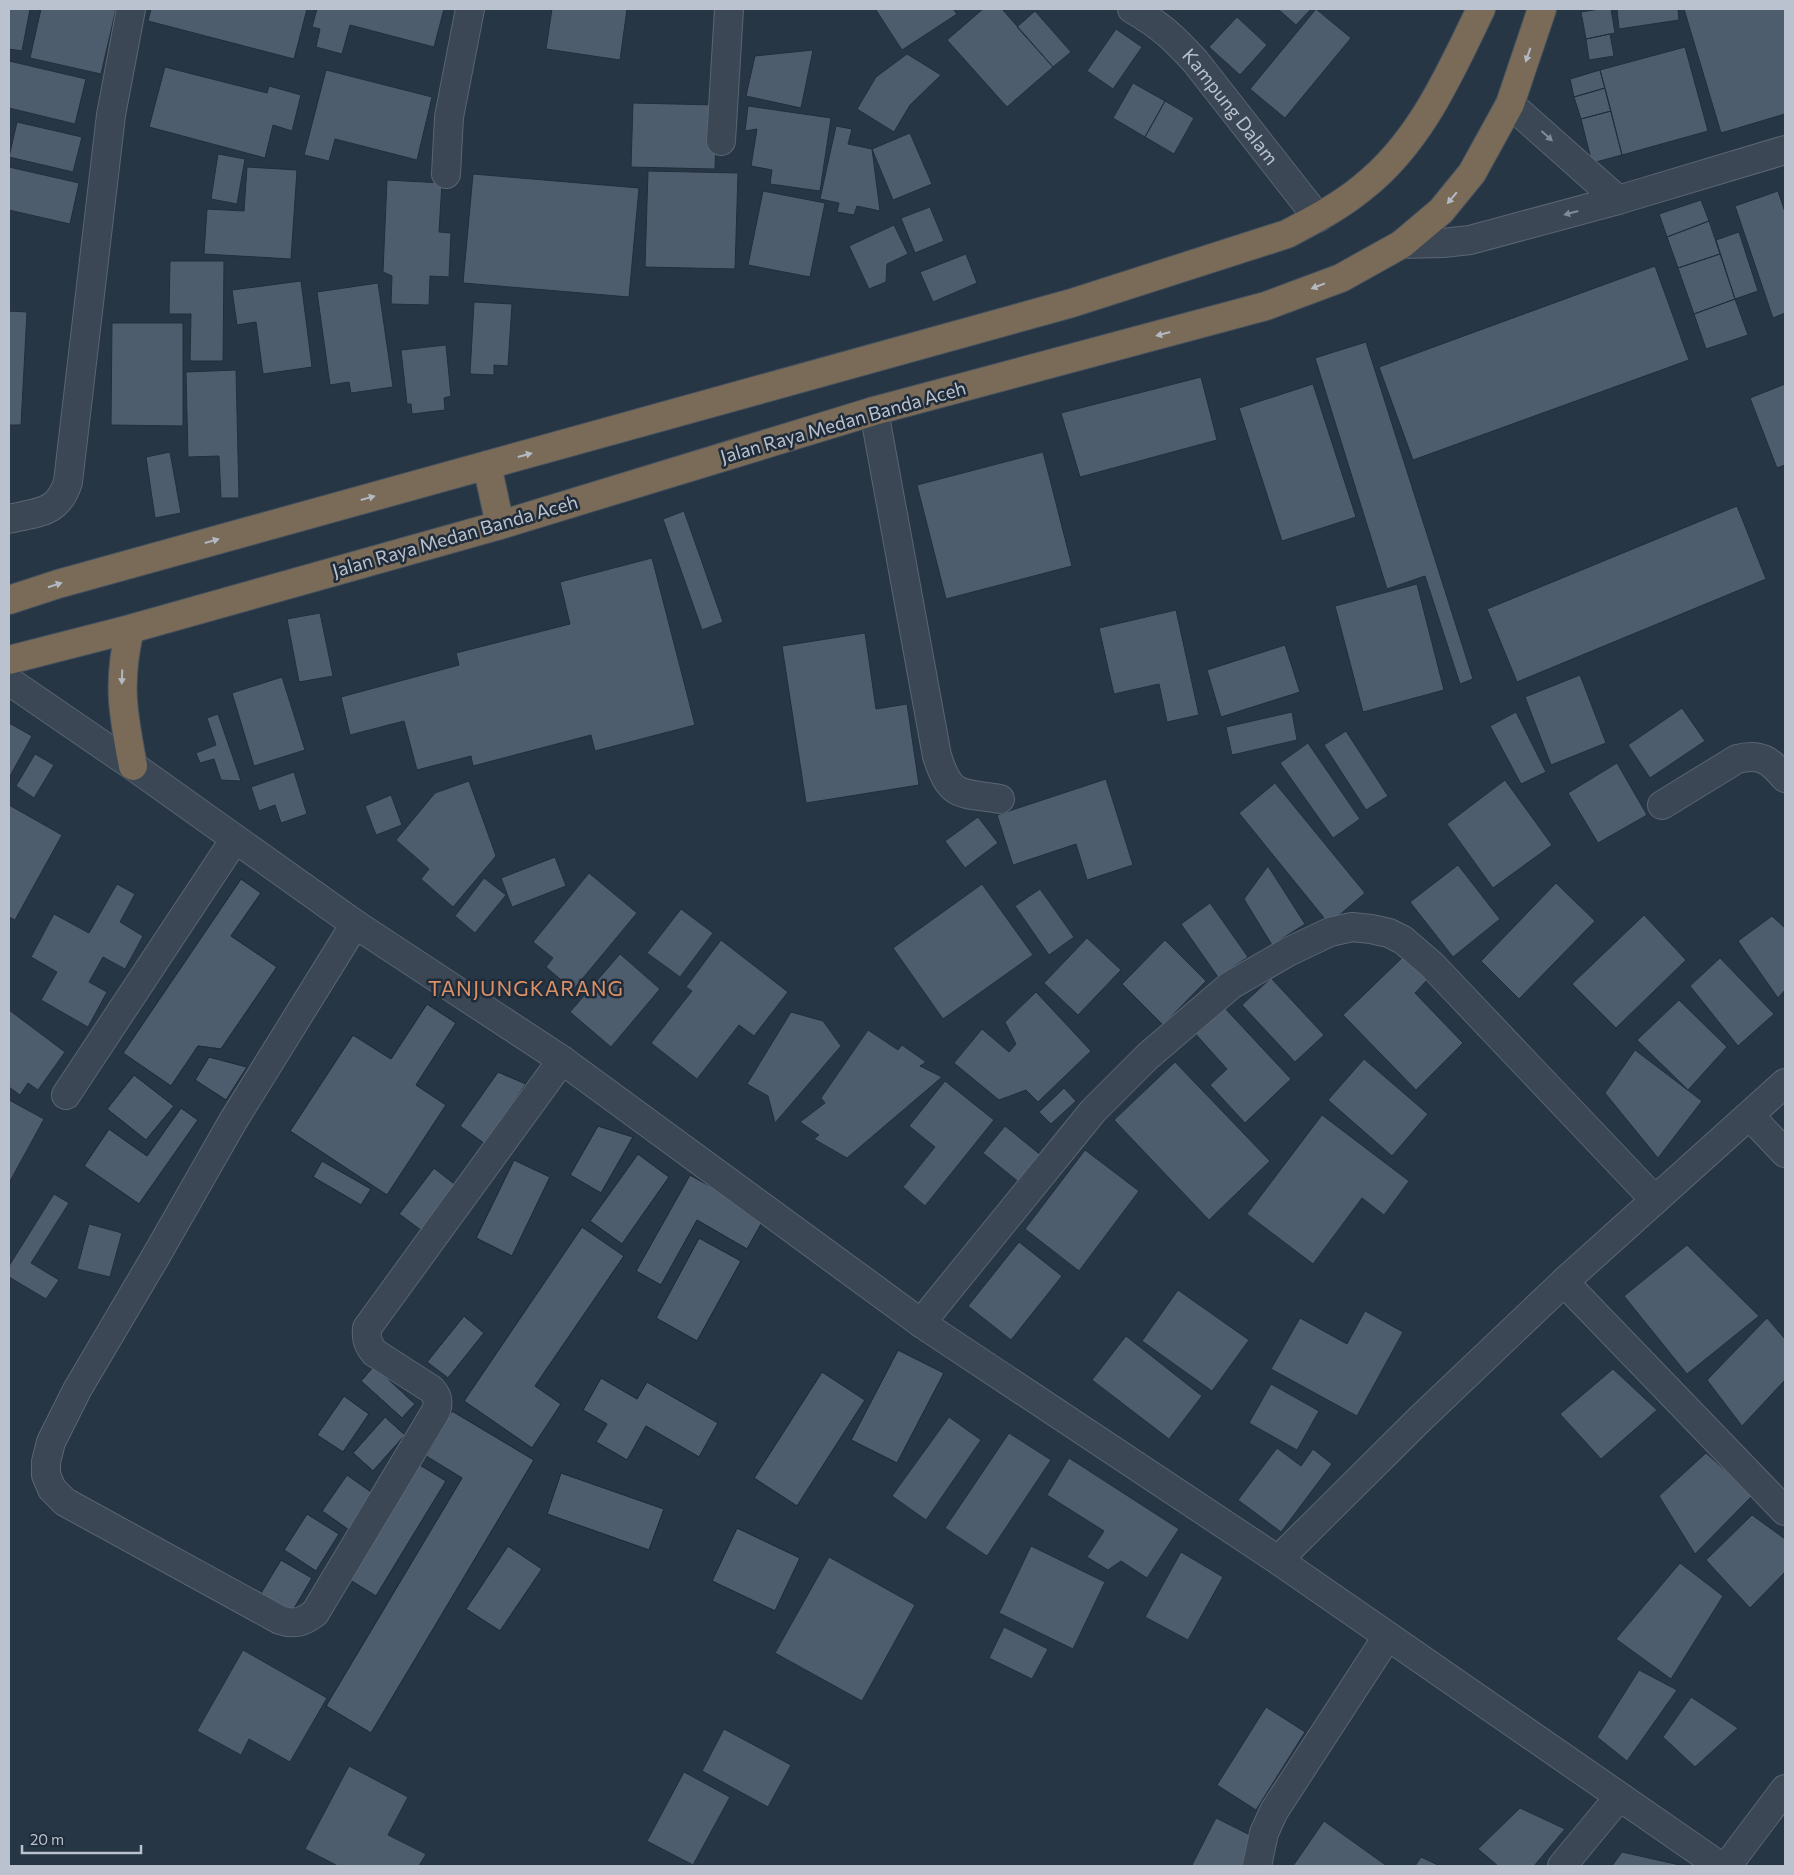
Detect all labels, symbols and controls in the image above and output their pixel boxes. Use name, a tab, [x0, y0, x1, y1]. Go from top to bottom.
street label: Kampung Dalam	[1178, 43, 1284, 169]
one-way arrow	[1523, 48, 1531, 63]
one-way arrow	[1540, 131, 1553, 142]
one-way arrow	[1446, 191, 1458, 203]
one-way arrow	[1563, 209, 1579, 217]
one-way arrow	[1311, 283, 1325, 291]
one-way arrow	[1155, 330, 1170, 338]
street label: Jalan Raya Medan Banda Aceh	[717, 375, 968, 468]
one-way arrow	[517, 450, 532, 458]
street label: Jalan Raya Medan Banda Aceh	[329, 489, 580, 582]
one-way arrow	[361, 494, 376, 502]
one-way arrow	[204, 537, 219, 545]
one-way arrow	[48, 581, 63, 589]
one-way arrow	[118, 669, 126, 685]
district label: TANJUNGKARANG	[428, 975, 624, 1000]
scale bar	[22, 1822, 141, 1854]
text: 20 m	[30, 1830, 64, 1848]

